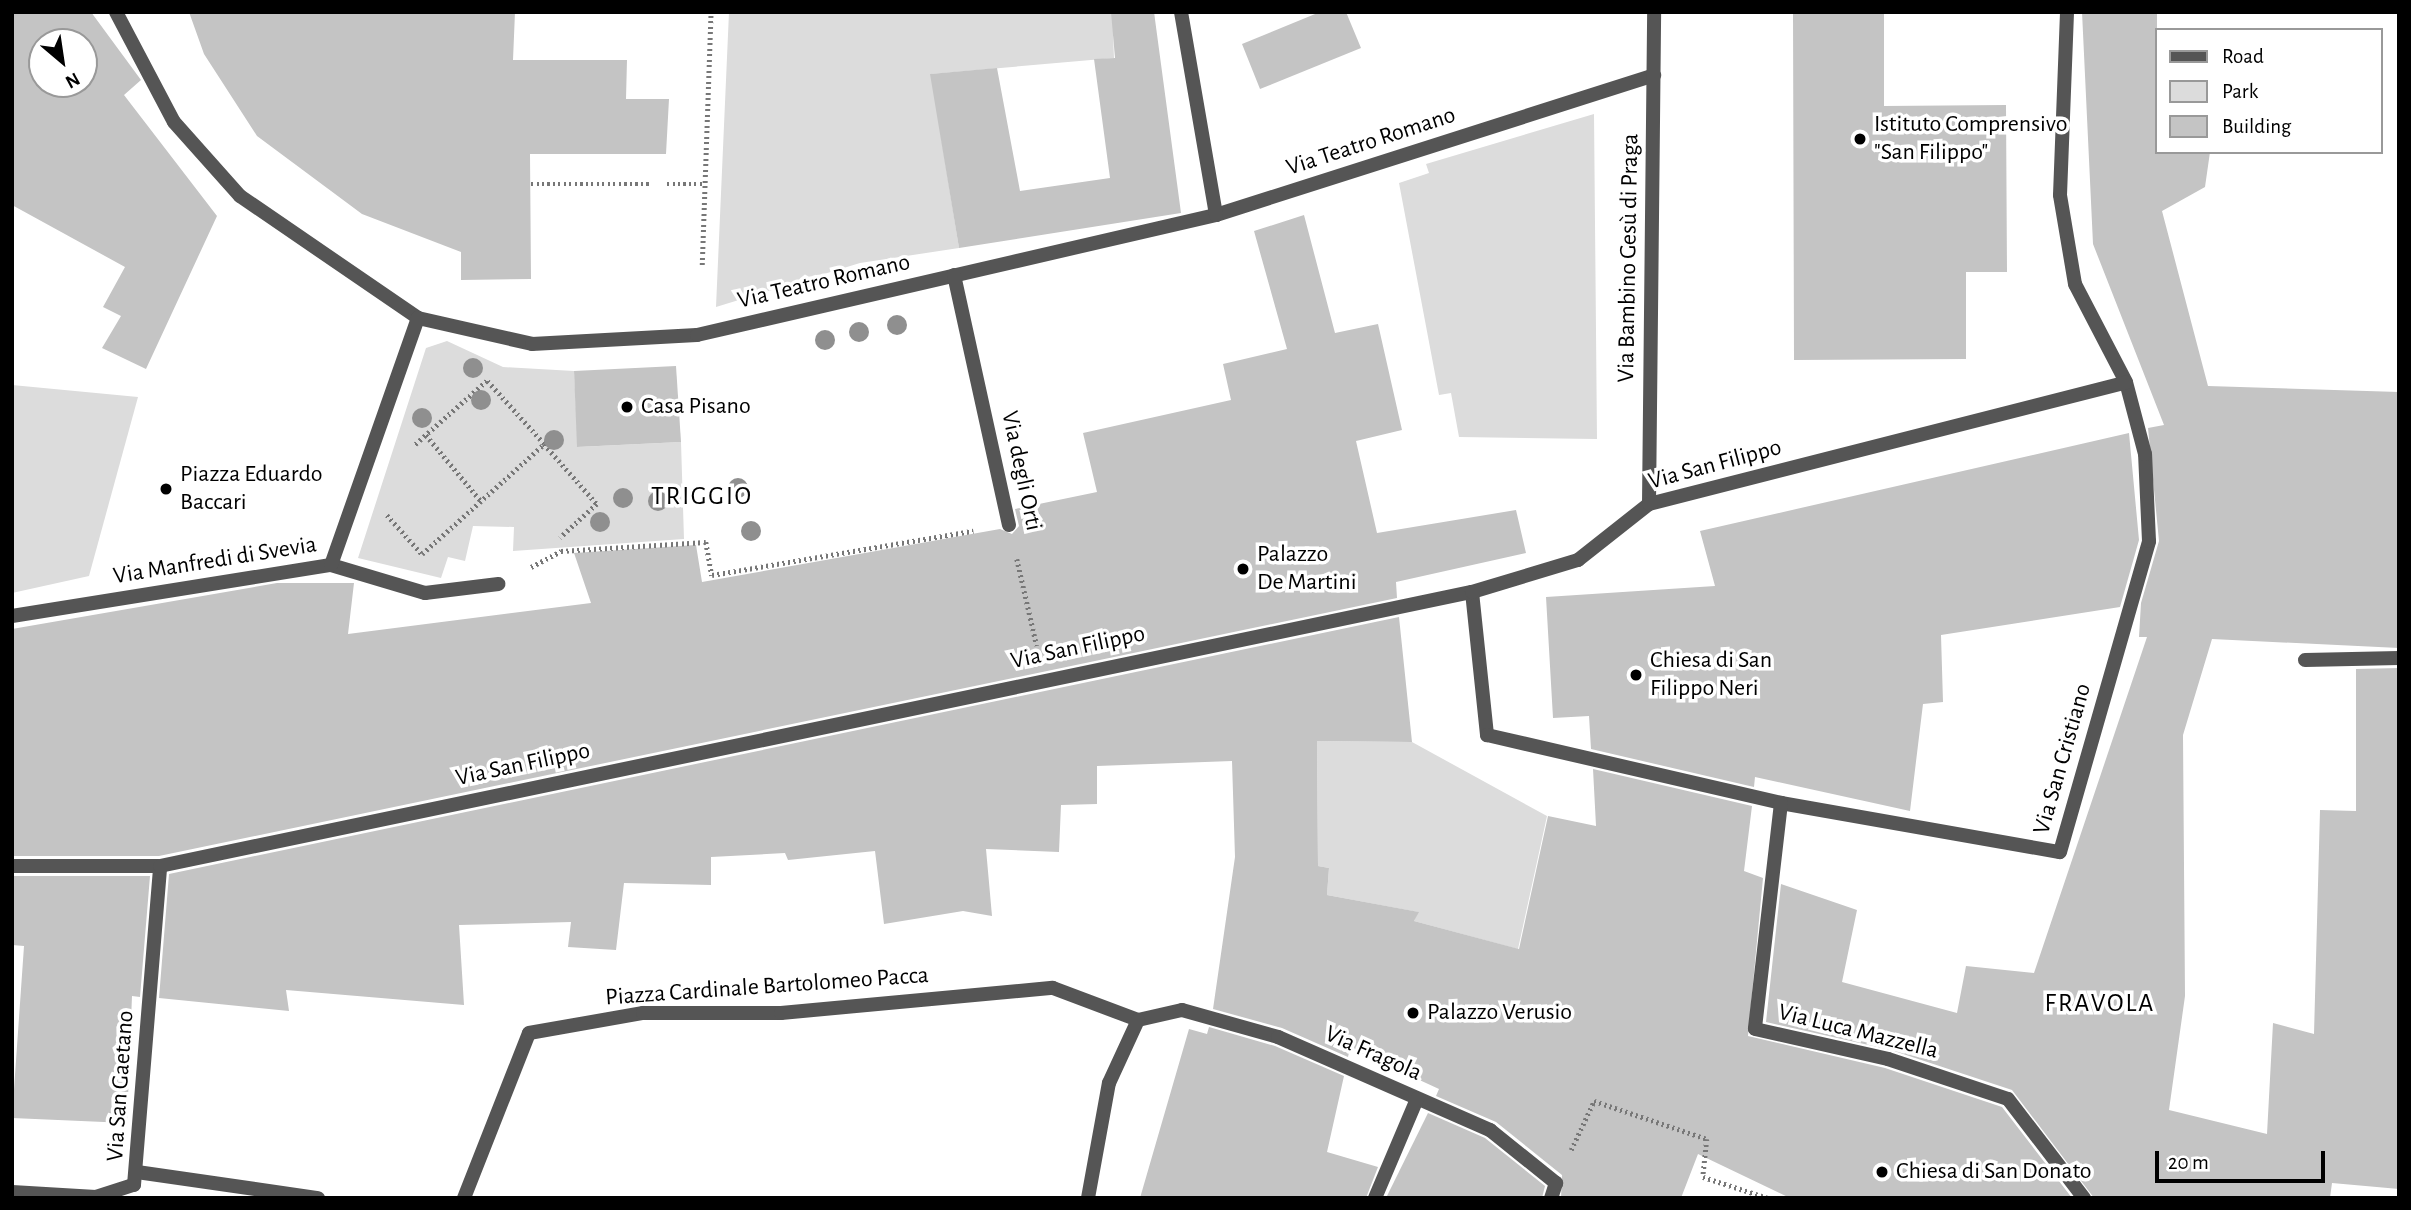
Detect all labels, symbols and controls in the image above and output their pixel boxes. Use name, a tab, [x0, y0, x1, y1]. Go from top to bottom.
north arrow	[28, 28, 98, 98]
legend	[2156, 28, 2383, 154]
text: Road	[2222, 46, 2264, 67]
text: N	[62, 69, 83, 92]
text: Park	[2222, 81, 2258, 102]
street label: Via Teatro Romano	[1283, 101, 1459, 183]
place label: Istituto Comprensivo "San Filippo"	[1874, 111, 2067, 167]
text: Building	[2222, 116, 2291, 137]
marker: Istituto Comprensivo "San Filippo"	[1852, 131, 1868, 147]
street label: Via Bambino Gesù di Praga	[1612, 133, 1646, 383]
street label: Via Teatro Romano	[735, 248, 913, 316]
place label: Casa Pisano	[641, 393, 751, 421]
marker: Casa Pisano	[619, 399, 635, 415]
street label: Via degli Orti	[994, 409, 1048, 533]
street label: Via San Filippo	[1645, 433, 1785, 497]
place label: Piazza Eduardo Baccari	[180, 461, 323, 517]
marker: Piazza Eduardo Baccari	[158, 481, 174, 497]
district label: TRIGGIO	[652, 481, 752, 513]
street label: Via Manfredi di Svevia	[111, 531, 319, 591]
place label: Palazzo De Martini	[1257, 541, 1356, 597]
marker: Palazzo De Martini	[1235, 561, 1251, 577]
street label: Via San Filippo	[1008, 620, 1148, 676]
place label: Chiesa di San Filippo Neri	[1650, 647, 1772, 703]
marker: Chiesa di San Filippo Neri	[1628, 667, 1644, 683]
street label: Via San Cristiano	[2028, 680, 2098, 838]
street label: Via San Filippo	[453, 737, 593, 793]
street label: Piazza Cardinale Bartolomeo Pacca	[604, 961, 930, 1013]
district label: FRAVOLA	[2045, 988, 2155, 1020]
street label: Via Luca Mazzella	[1775, 998, 1941, 1066]
place label: Palazzo Verusio	[1427, 999, 1572, 1027]
marker: Palazzo Verusio	[1405, 1005, 1421, 1021]
street label: Via San Gaetano	[101, 1009, 141, 1163]
street label: Via Fragola	[1320, 1020, 1426, 1088]
scale bar	[2159, 1136, 2329, 1180]
text: 20 m	[2168, 1152, 2209, 1173]
place label: Chiesa di San Donato	[1896, 1158, 2092, 1186]
marker: Chiesa di San Donato	[1874, 1164, 1890, 1180]

